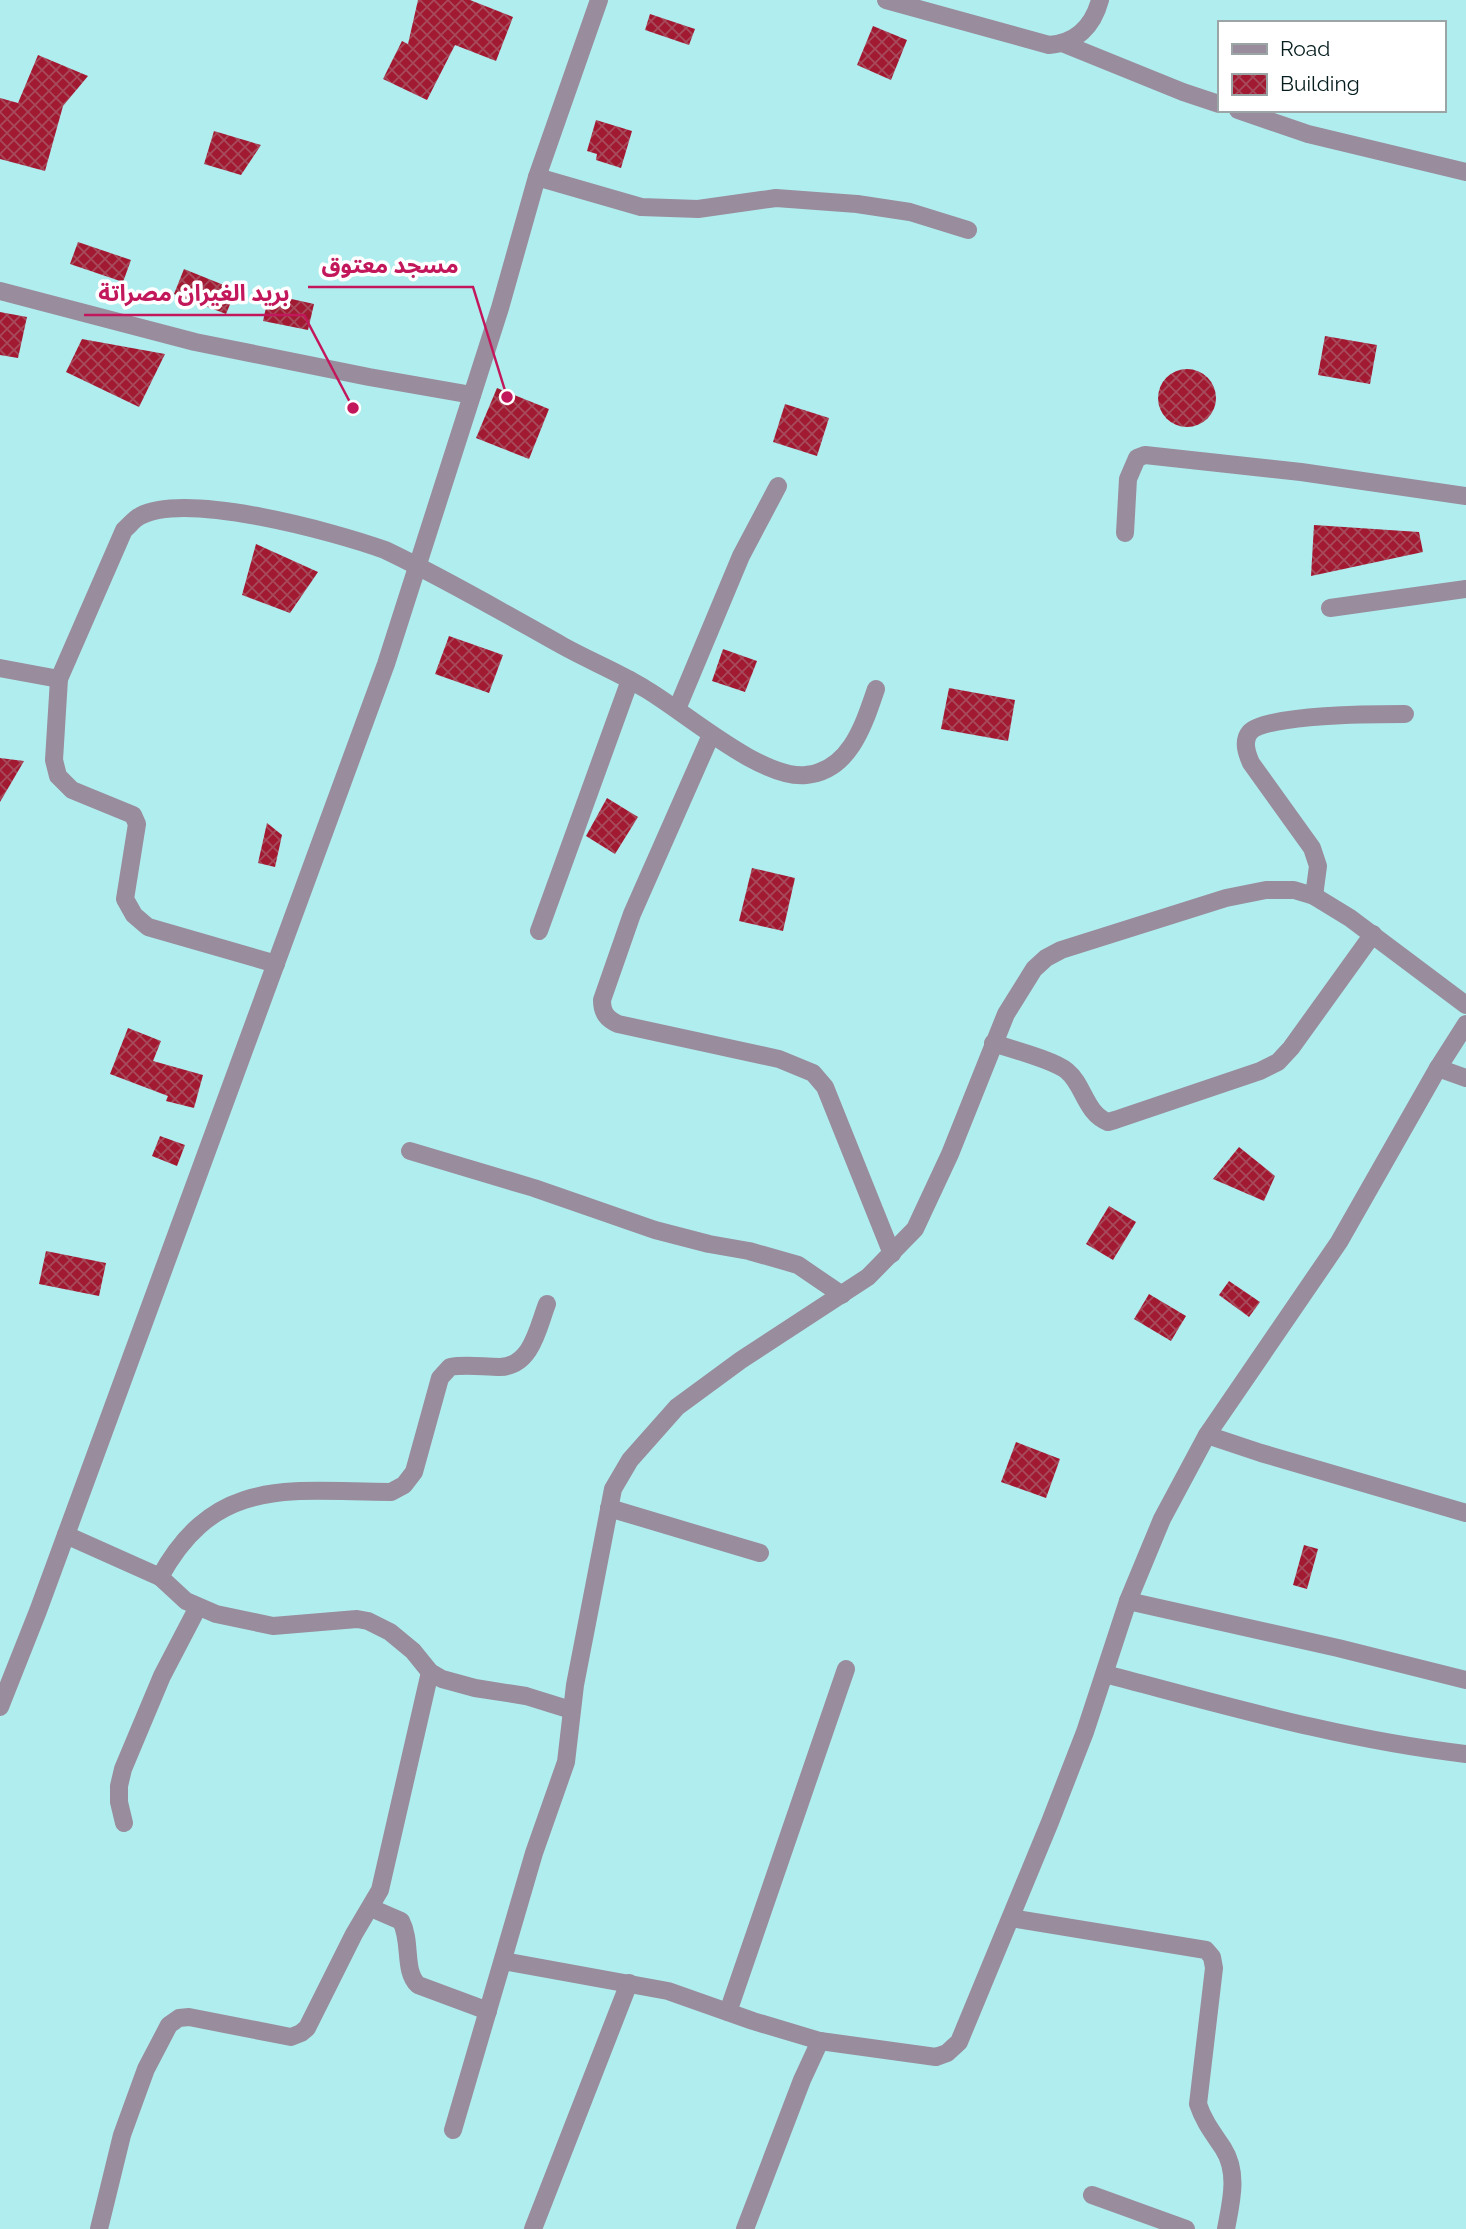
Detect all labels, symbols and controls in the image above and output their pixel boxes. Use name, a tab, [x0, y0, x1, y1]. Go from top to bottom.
legend	[1218, 21, 1445, 112]
text: Road	[1280, 36, 1330, 61]
text: Building	[1280, 71, 1360, 96]
callout: مسجد معتوق	[308, 243, 473, 287]
text: مسجد معتوق	[321, 251, 459, 278]
callout: بريد الغيران مصراتة	[84, 271, 304, 315]
text: بريد الغيران مصراتة	[98, 279, 290, 307]

